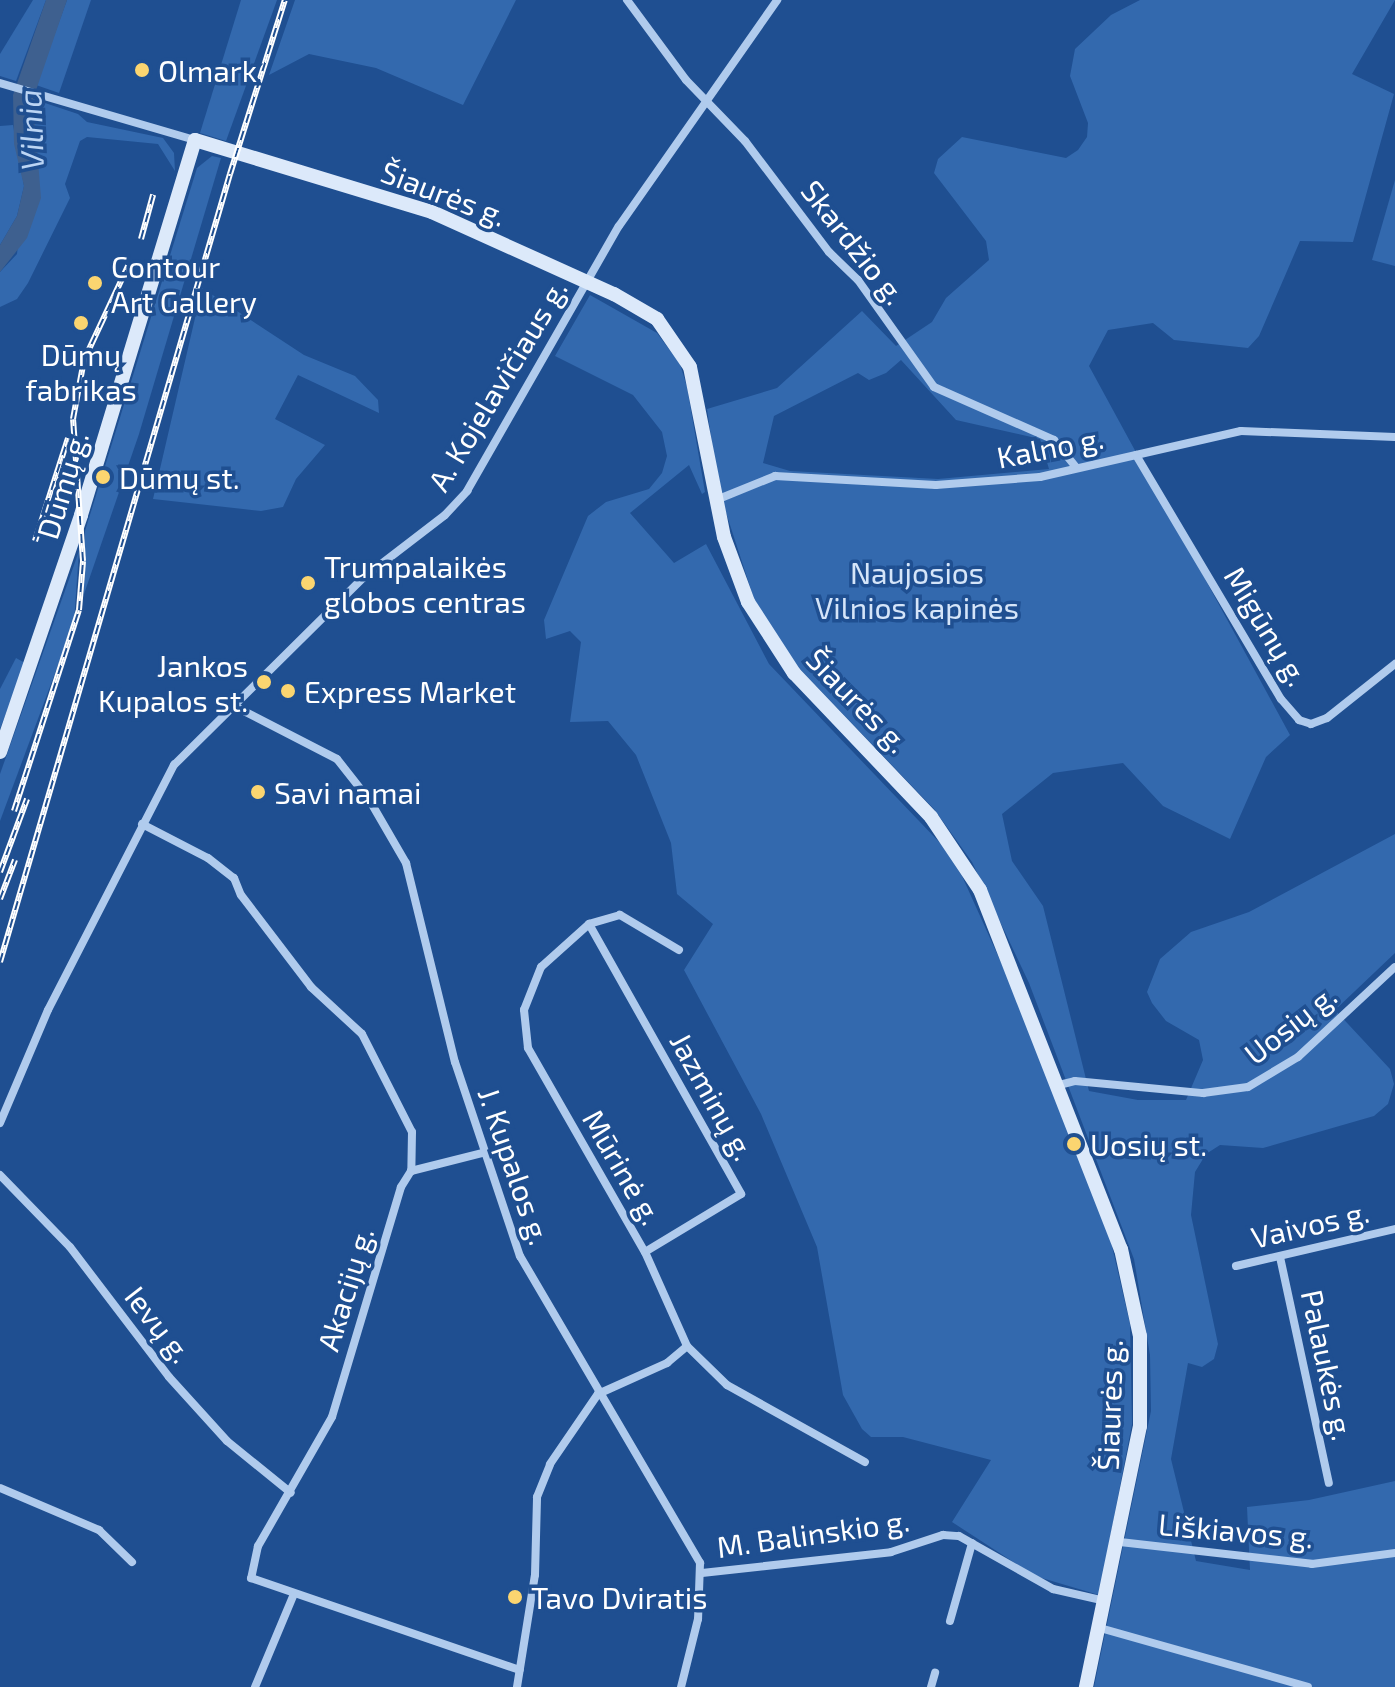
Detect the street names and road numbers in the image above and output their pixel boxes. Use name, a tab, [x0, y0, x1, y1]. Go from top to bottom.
street label: Šiaurės g.	[376, 153, 512, 233]
street label: Skardžio g.	[794, 173, 914, 311]
street label: A. Kojelavičiaus g.	[420, 273, 574, 497]
street label: Kalno g.	[994, 419, 1106, 475]
street label: Dūmų g.	[29, 427, 95, 543]
street label: Migūnų g.	[1217, 560, 1317, 692]
street label: Šiaurės g.	[800, 640, 916, 760]
street label: Uosių g.	[1237, 977, 1343, 1071]
street label: Jazminų g.	[663, 1026, 763, 1166]
street label: J. Kupalos g.	[471, 1083, 559, 1249]
street label: Mūrinė g.	[576, 1103, 670, 1231]
street label: Vaivos g.	[1248, 1193, 1372, 1255]
street label: Akacijų g.	[309, 1223, 381, 1355]
street label: Ievų g.	[118, 1279, 200, 1369]
street label: Palaukės g.	[1294, 1286, 1362, 1444]
street label: Šiaurės g.	[1089, 1339, 1129, 1471]
street label: M. Balinskio g.	[714, 1502, 912, 1564]
street label: Liškiavos g.	[1157, 1505, 1315, 1555]

